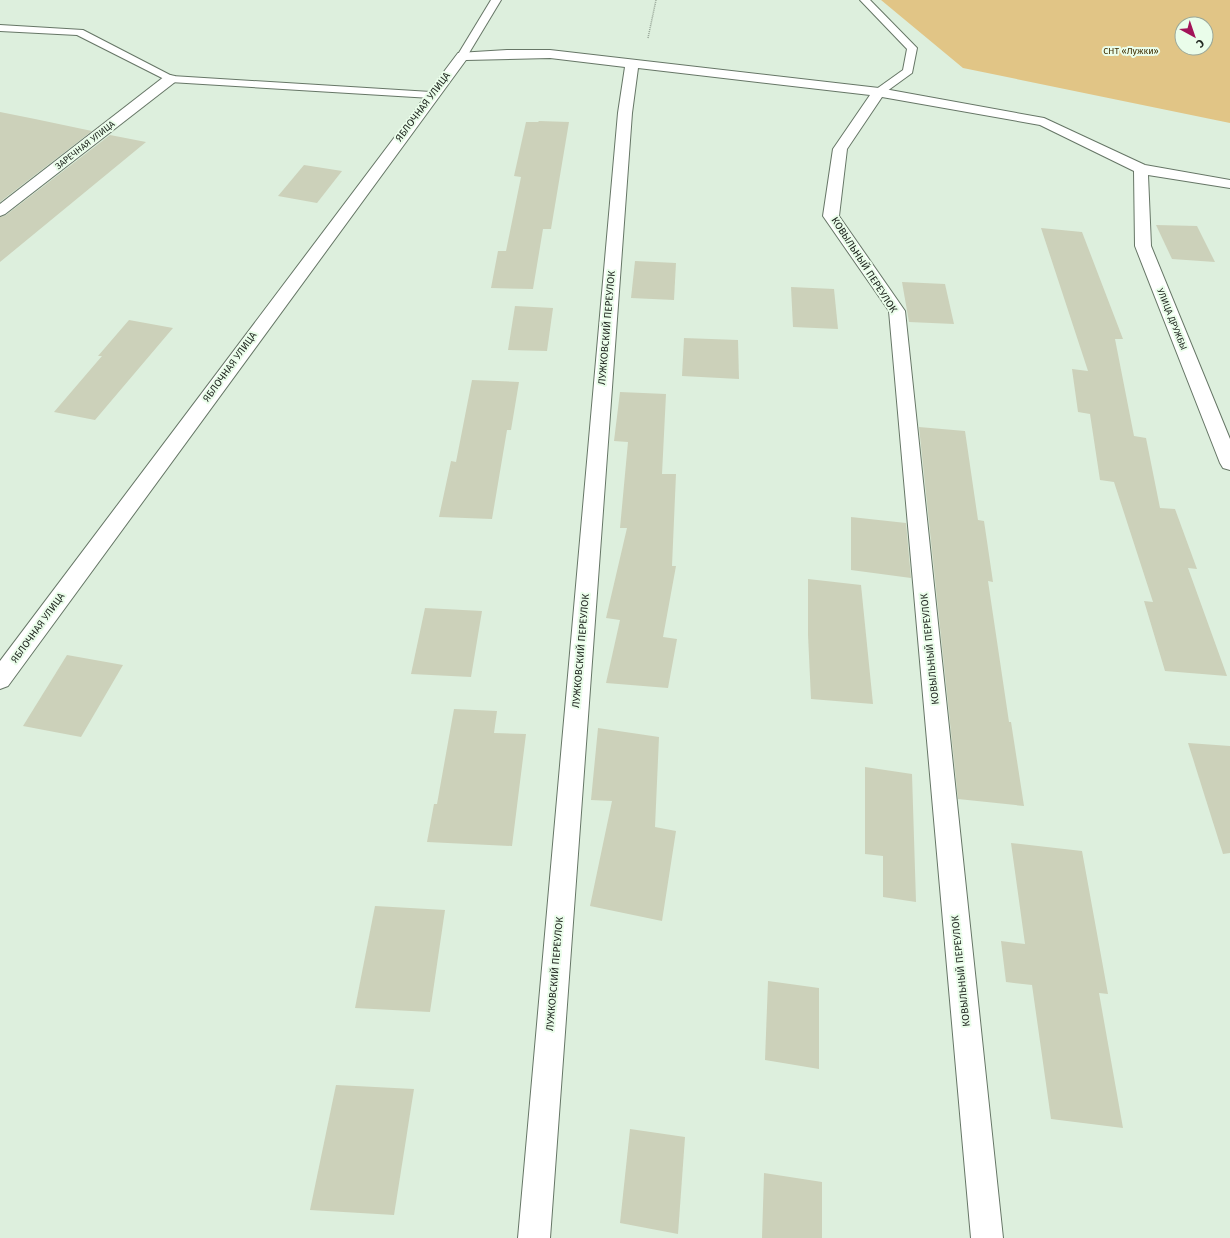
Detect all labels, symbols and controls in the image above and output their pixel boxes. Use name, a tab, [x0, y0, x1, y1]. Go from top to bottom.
north arrow	[1174, 16, 1214, 56]
text: С	[1193, 36, 1207, 51]
park label: СНТ «Лужки»	[1103, 46, 1159, 56]
street label: ЯБЛОЧНАЯ УЛИЦА	[393, 70, 453, 144]
street label: ЗАРЕЧНАЯ УЛИЦА	[53, 118, 117, 171]
street label: КОВЫЛЬНЫЙ ПЕРЕУЛОК	[829, 214, 900, 315]
street label: ЛУЖКОВСКИЙ ПЕРЕУЛОК	[595, 270, 618, 386]
street label: УЛИЦА ДРУЖБЫ	[1155, 287, 1189, 351]
street label: ЯБЛОЧНАЯ УЛИЦА	[201, 329, 260, 404]
street label: ЯБЛОЧНАЯ УЛИЦА	[9, 590, 68, 665]
street label: ЛУЖКОВСКИЙ ПЕРЕУЛОК	[569, 593, 592, 709]
street label: КОВЫЛЬНЫЙ ПЕРЕУЛОК	[917, 593, 942, 705]
street label: КОВЫЛЬНЫЙ ПЕРЕУЛОК	[948, 915, 973, 1027]
street label: ЛУЖКОВСКИЙ ПЕРЕУЛОК	[543, 916, 566, 1032]

